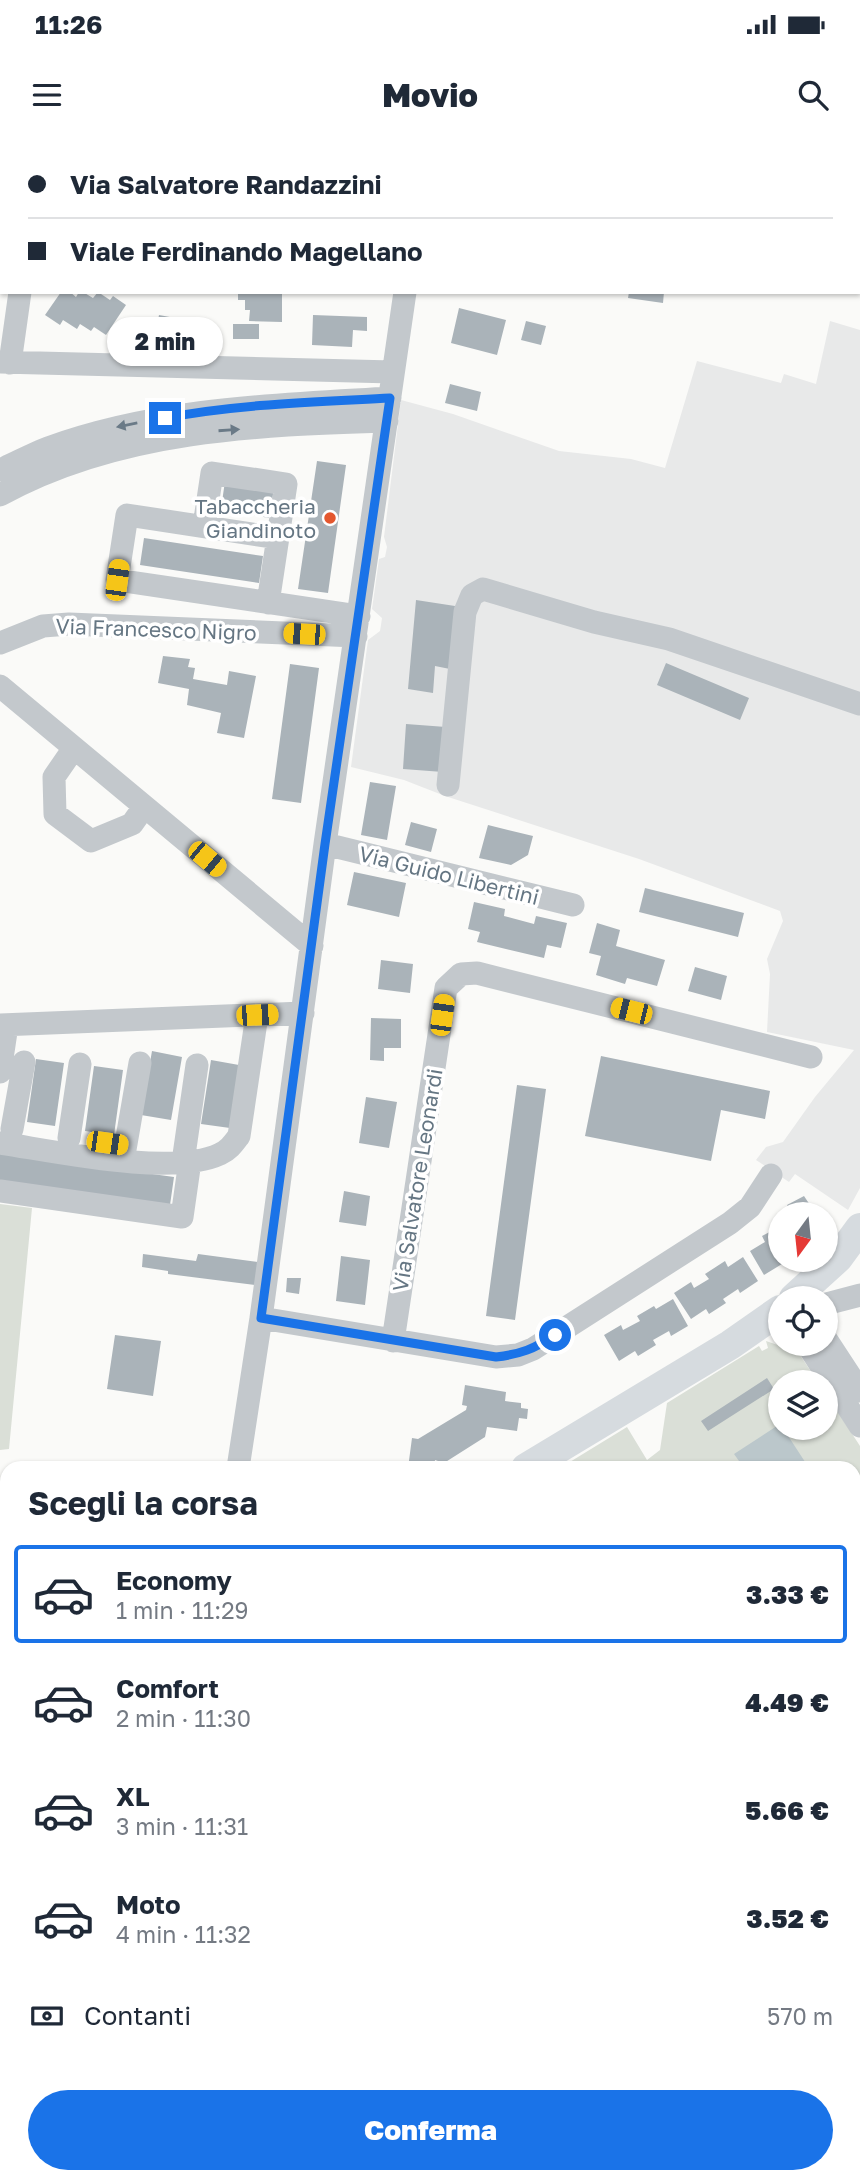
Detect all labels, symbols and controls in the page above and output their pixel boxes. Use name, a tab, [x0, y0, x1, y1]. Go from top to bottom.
text: 11:26	[35, 9, 102, 40]
icon: menu	[28, 76, 66, 114]
text: Movio	[382, 76, 478, 114]
icon: search	[794, 76, 832, 114]
text: Via Salvatore Randazzini	[70, 169, 382, 200]
text: Viale Ferdinando Magellano	[70, 236, 423, 267]
callout: 2 min	[107, 316, 223, 366]
text: 2 min	[135, 327, 195, 355]
route end	[149, 402, 181, 434]
one-way arrow	[116, 419, 138, 430]
one-way arrow	[218, 424, 240, 435]
place label: Tabaccheria Giandinoto	[195, 493, 316, 543]
marker: Tabaccheria Giandinoto	[322, 510, 338, 526]
car	[104, 558, 131, 602]
street label: Via Francesco Nigro	[55, 612, 257, 646]
car	[283, 622, 326, 646]
car	[185, 837, 230, 881]
street label: Via Guido Libertini	[356, 840, 542, 910]
car	[429, 993, 456, 1037]
car	[609, 996, 654, 1026]
car	[236, 1004, 279, 1026]
street label: Via Salvatore Leonardi	[387, 1067, 447, 1293]
car	[85, 1130, 130, 1156]
north arrow	[768, 1202, 838, 1272]
map controls	[768, 1202, 838, 1440]
button: locate	[768, 1286, 838, 1356]
route start	[539, 1319, 571, 1351]
button: layers	[768, 1370, 838, 1440]
text: Scegli la corsa	[28, 1484, 258, 1522]
icon: car	[32, 1563, 95, 1626]
text: Economy	[116, 1565, 232, 1596]
text: 3.33 €	[746, 1579, 829, 1610]
text: 1 min · 11:29	[116, 1596, 248, 1624]
icon: car	[32, 1671, 95, 1734]
text: Comfort	[116, 1673, 219, 1704]
text: 4.49 €	[745, 1687, 829, 1718]
text: 2 min · 11:30	[116, 1704, 251, 1732]
icon: car	[32, 1779, 95, 1842]
text: XL	[116, 1781, 150, 1812]
text: 5.66 €	[745, 1795, 829, 1826]
text: 3 min · 11:31	[116, 1812, 248, 1840]
icon: car	[32, 1887, 95, 1950]
text: Moto	[116, 1889, 181, 1920]
text: 3.52 €	[746, 1903, 829, 1934]
text: 4 min · 11:32	[116, 1920, 251, 1948]
icon: cash	[28, 1997, 66, 2035]
text: Contanti	[84, 2000, 191, 2031]
text: 570 m	[767, 2002, 833, 2030]
button: Conferma	[28, 2090, 833, 2170]

